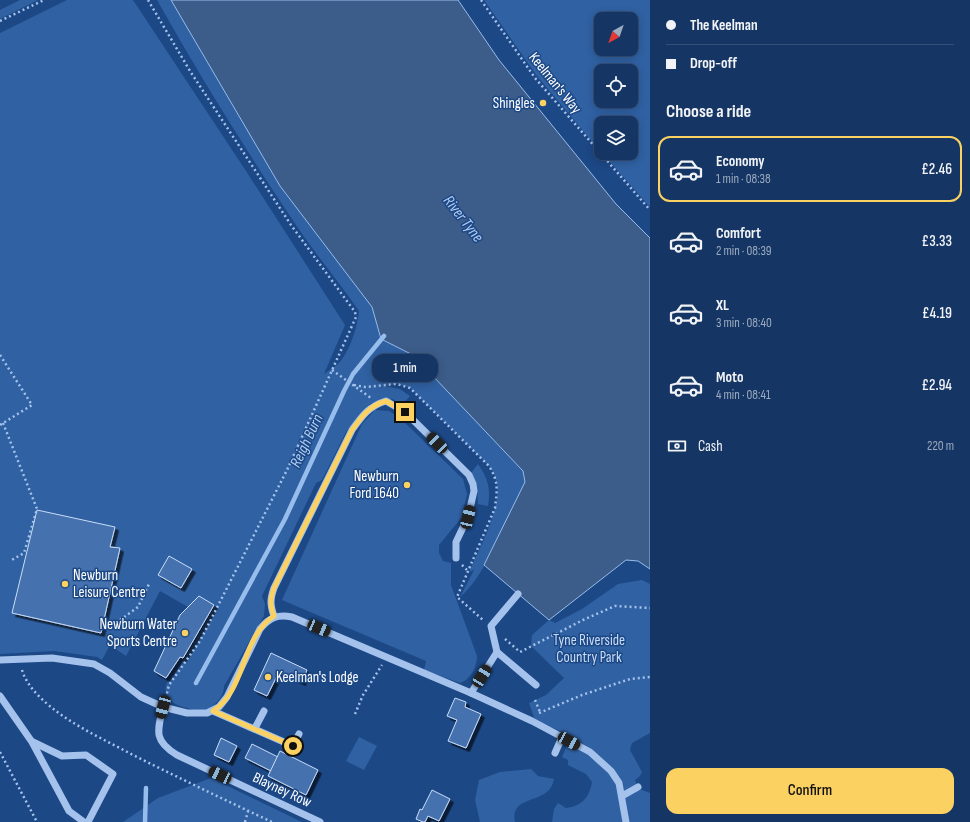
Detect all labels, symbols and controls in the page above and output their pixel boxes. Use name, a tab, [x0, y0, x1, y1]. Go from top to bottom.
north arrow	[594, 12, 638, 56]
map controls	[594, 12, 638, 160]
text: The Keelman	[690, 16, 758, 35]
street label: Keelman's Way	[524, 48, 586, 118]
text: Drop-off	[690, 54, 737, 73]
button: locate	[594, 64, 638, 108]
place label: Shingles	[493, 94, 535, 113]
marker: Shingles	[538, 98, 548, 108]
text: Choose a ride	[666, 101, 751, 122]
button: layers	[594, 116, 638, 160]
icon: car	[668, 151, 704, 187]
text: Economy	[716, 152, 765, 171]
text: £2.46	[921, 160, 952, 179]
text: 1 min · 08:38	[716, 171, 771, 187]
water label: River Tyne	[439, 192, 487, 246]
icon: car	[668, 223, 704, 259]
text: Comfort	[716, 224, 761, 243]
text: £3.33	[922, 232, 952, 251]
text: 2 min · 08:39	[716, 243, 772, 259]
icon: car	[668, 295, 704, 331]
text: XL	[716, 296, 729, 315]
text: £4.19	[922, 304, 952, 323]
text: 3 min · 08:40	[716, 315, 772, 331]
callout: 1 min	[372, 354, 438, 382]
text: 1 min	[393, 360, 417, 376]
icon: car	[668, 367, 704, 403]
text: Moto	[716, 368, 743, 387]
text: £2.94	[921, 376, 952, 395]
text: 4 min · 08:41	[716, 387, 771, 403]
route end	[396, 403, 414, 421]
water label: Reigh Burn	[286, 411, 328, 471]
car	[424, 430, 450, 456]
icon: cash	[666, 435, 688, 457]
text: Cash	[698, 437, 723, 456]
text: 220 m	[927, 438, 954, 454]
place label: Newburn Ford 1640	[350, 467, 399, 503]
marker: Newburn Ford 1640	[402, 480, 412, 490]
car	[459, 504, 477, 530]
place label: Newburn Leisure Centre	[73, 566, 146, 602]
marker: Newburn Leisure Centre	[60, 579, 70, 589]
place label: Newburn Water Sports Centre	[99, 615, 178, 651]
car	[306, 618, 332, 638]
marker: Newburn Water Sports Centre	[180, 628, 190, 638]
park label: Tyne Riverside Country Park	[553, 631, 625, 667]
car	[471, 663, 493, 689]
place label: Keelman's Lodge	[276, 668, 359, 687]
marker: Keelman's Lodge	[263, 672, 273, 682]
car	[154, 694, 172, 720]
car	[556, 730, 582, 752]
route start	[284, 737, 302, 755]
car	[207, 764, 233, 786]
street label: Blayney Row	[250, 768, 315, 812]
button: Confirm	[666, 768, 954, 814]

